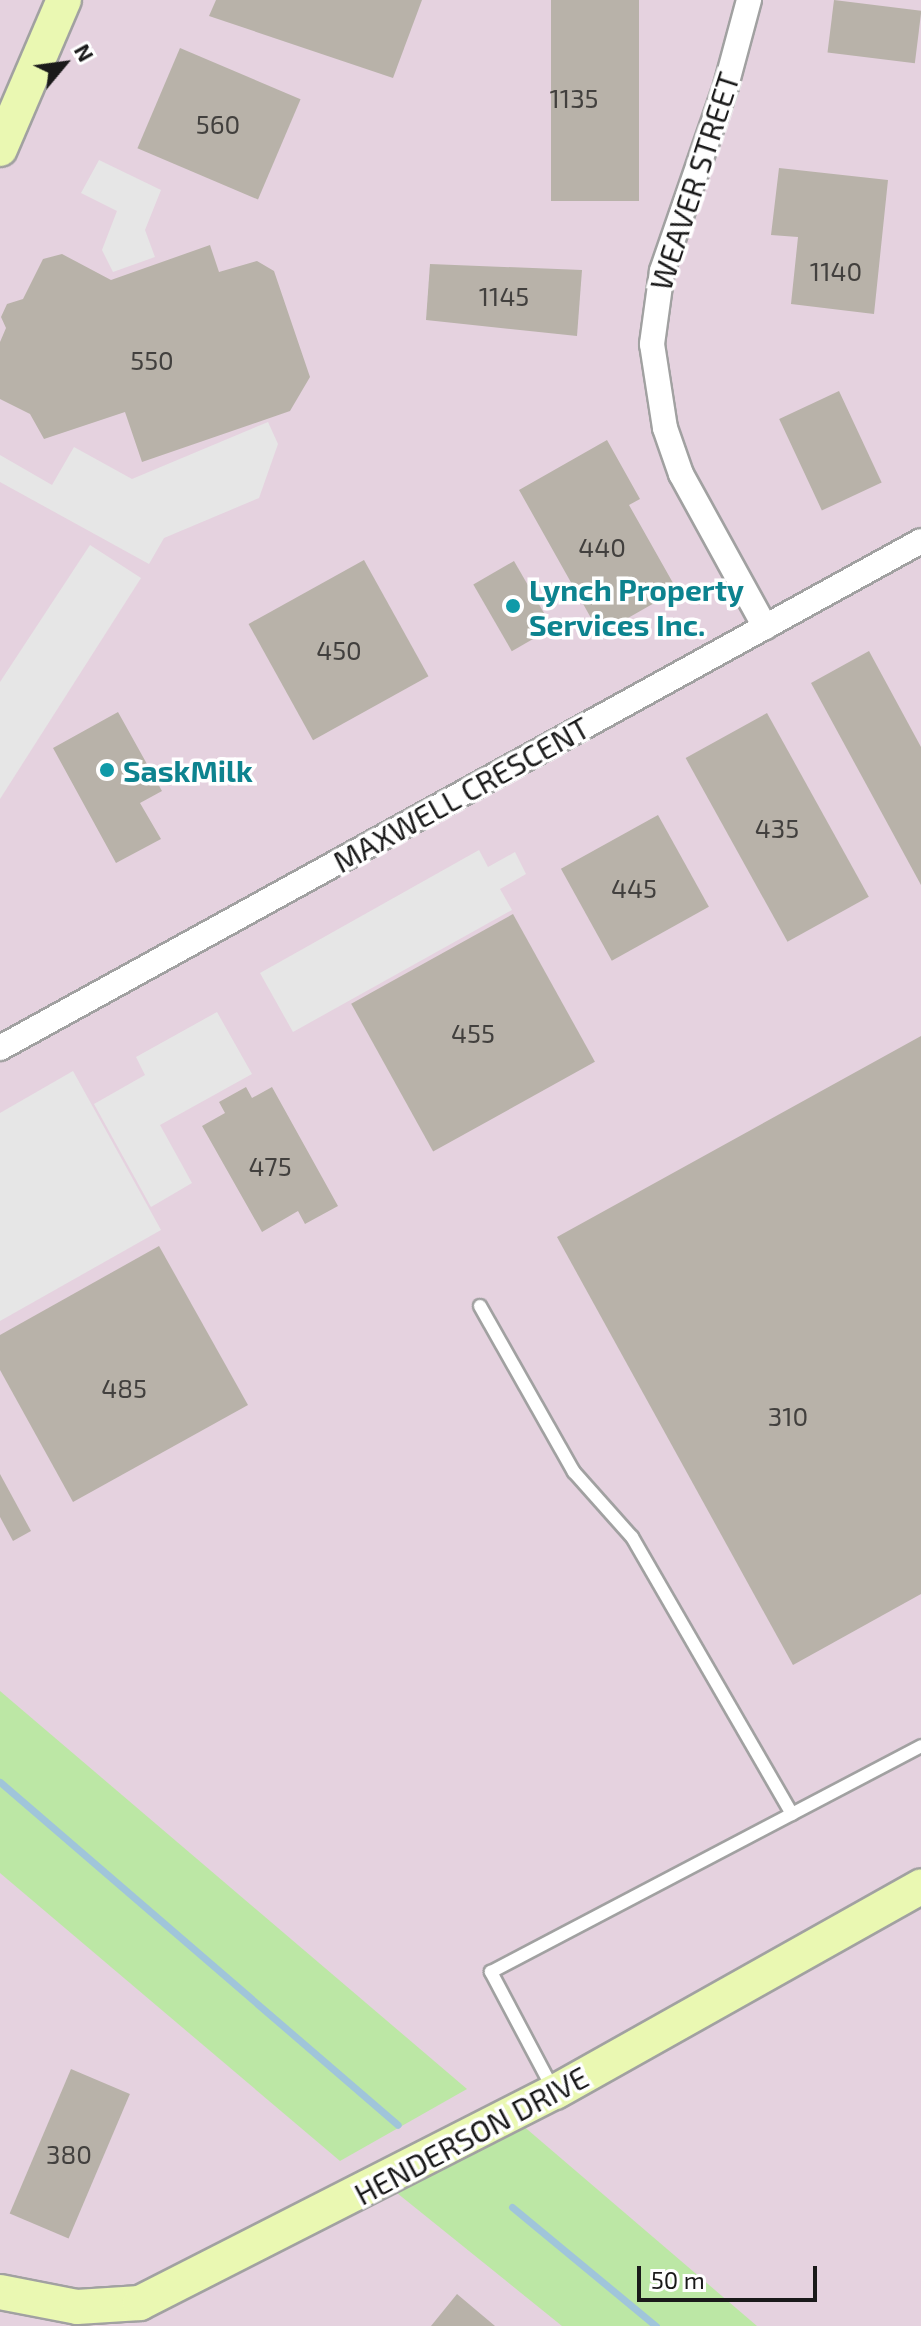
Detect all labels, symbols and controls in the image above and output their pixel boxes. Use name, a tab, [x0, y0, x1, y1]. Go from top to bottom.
north arrow	[24, 24, 104, 104]
text: N	[70, 39, 100, 66]
street label: WEAVER STREET	[642, 67, 746, 295]
house number: 1135	[549, 82, 599, 114]
house number: 560	[196, 108, 240, 140]
house number: 1140	[810, 255, 862, 287]
house number: 1145	[479, 280, 529, 312]
house number: 550	[130, 344, 174, 376]
house number: 440	[578, 531, 626, 563]
place label: Lynch Property Services Inc.	[529, 571, 744, 642]
marker: Lynch Property Services Inc.	[504, 597, 522, 615]
house number: 450	[316, 634, 362, 666]
street label: MAXWELL CRESCENT	[326, 708, 596, 880]
place label: SaskMilk	[123, 752, 253, 788]
marker: SaskMilk	[98, 761, 116, 779]
house number: 435	[755, 812, 799, 844]
house number: 445	[611, 872, 657, 904]
house number: 455	[451, 1017, 495, 1049]
house number: 475	[248, 1150, 292, 1182]
house number: 485	[101, 1372, 147, 1404]
house number: 310	[768, 1400, 808, 1432]
street label: HENDERSON DRIVE	[348, 2058, 594, 2212]
house number: 380	[46, 2138, 92, 2170]
scale bar	[641, 2250, 821, 2300]
text: 50 m	[651, 2265, 705, 2294]

